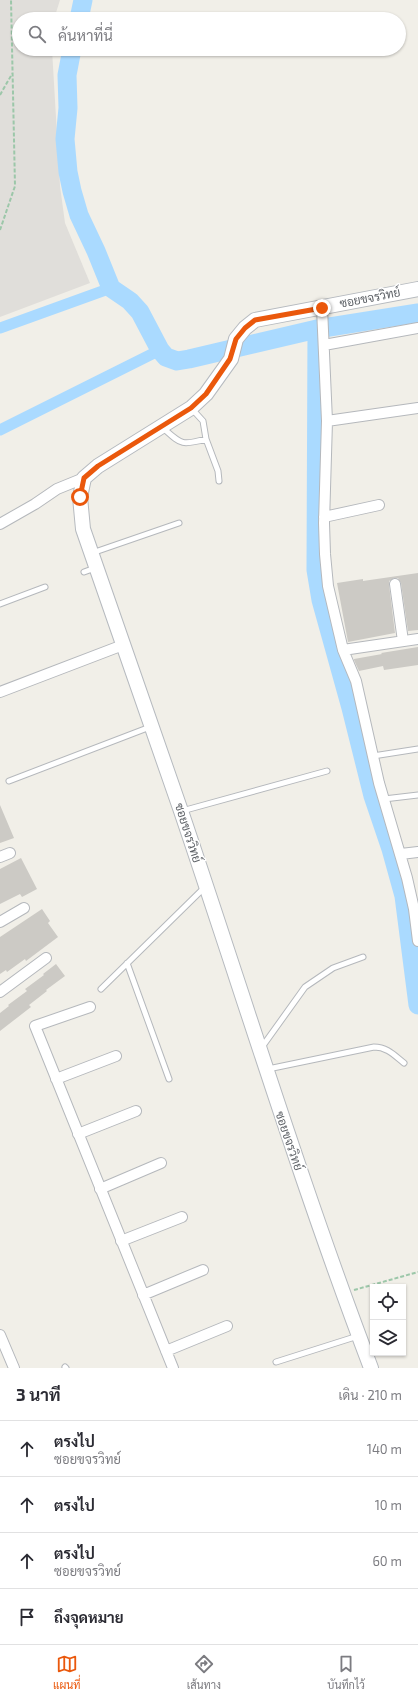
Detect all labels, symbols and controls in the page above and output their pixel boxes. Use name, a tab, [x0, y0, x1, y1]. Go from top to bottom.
search box	[12, 12, 406, 56]
icon: search	[26, 23, 48, 45]
text: ค้นหาที่นี่	[58, 26, 113, 44]
street label: ซอยขจรวิทย์	[338, 284, 401, 310]
route end	[313, 299, 331, 317]
route start	[71, 488, 89, 506]
street label: ซอยขจรวิทย์	[173, 801, 205, 864]
street label: ซอยขจรวิทย์	[273, 1109, 307, 1172]
map controls	[370, 1284, 406, 1356]
button: locate	[370, 1284, 406, 1320]
button: layers	[370, 1320, 406, 1356]
text: 3 นาที	[16, 1384, 61, 1404]
text: เดิน · 210 m	[339, 1387, 402, 1403]
text: ตรงไป	[54, 1432, 95, 1450]
icon: ahead	[16, 1438, 38, 1460]
text: 140 m	[367, 1441, 402, 1457]
text: ซอยขจรวิทย์	[54, 1451, 121, 1467]
icon: ahead	[16, 1494, 38, 1516]
text: ตรงไป	[54, 1496, 95, 1514]
text: 10 m	[375, 1497, 402, 1513]
text: ตรงไป	[54, 1544, 95, 1562]
icon: ahead	[16, 1550, 38, 1572]
text: 60 m	[372, 1553, 402, 1569]
text: ซอยขจรวิทย์	[54, 1563, 121, 1579]
icon: arrive	[16, 1606, 38, 1628]
text: ถึงจุดหมาย	[54, 1608, 124, 1626]
tab: แผนที่	[53, 1653, 81, 1692]
tab: เส้นทาง	[187, 1653, 221, 1692]
tab: บันทึกไว้	[327, 1653, 365, 1692]

